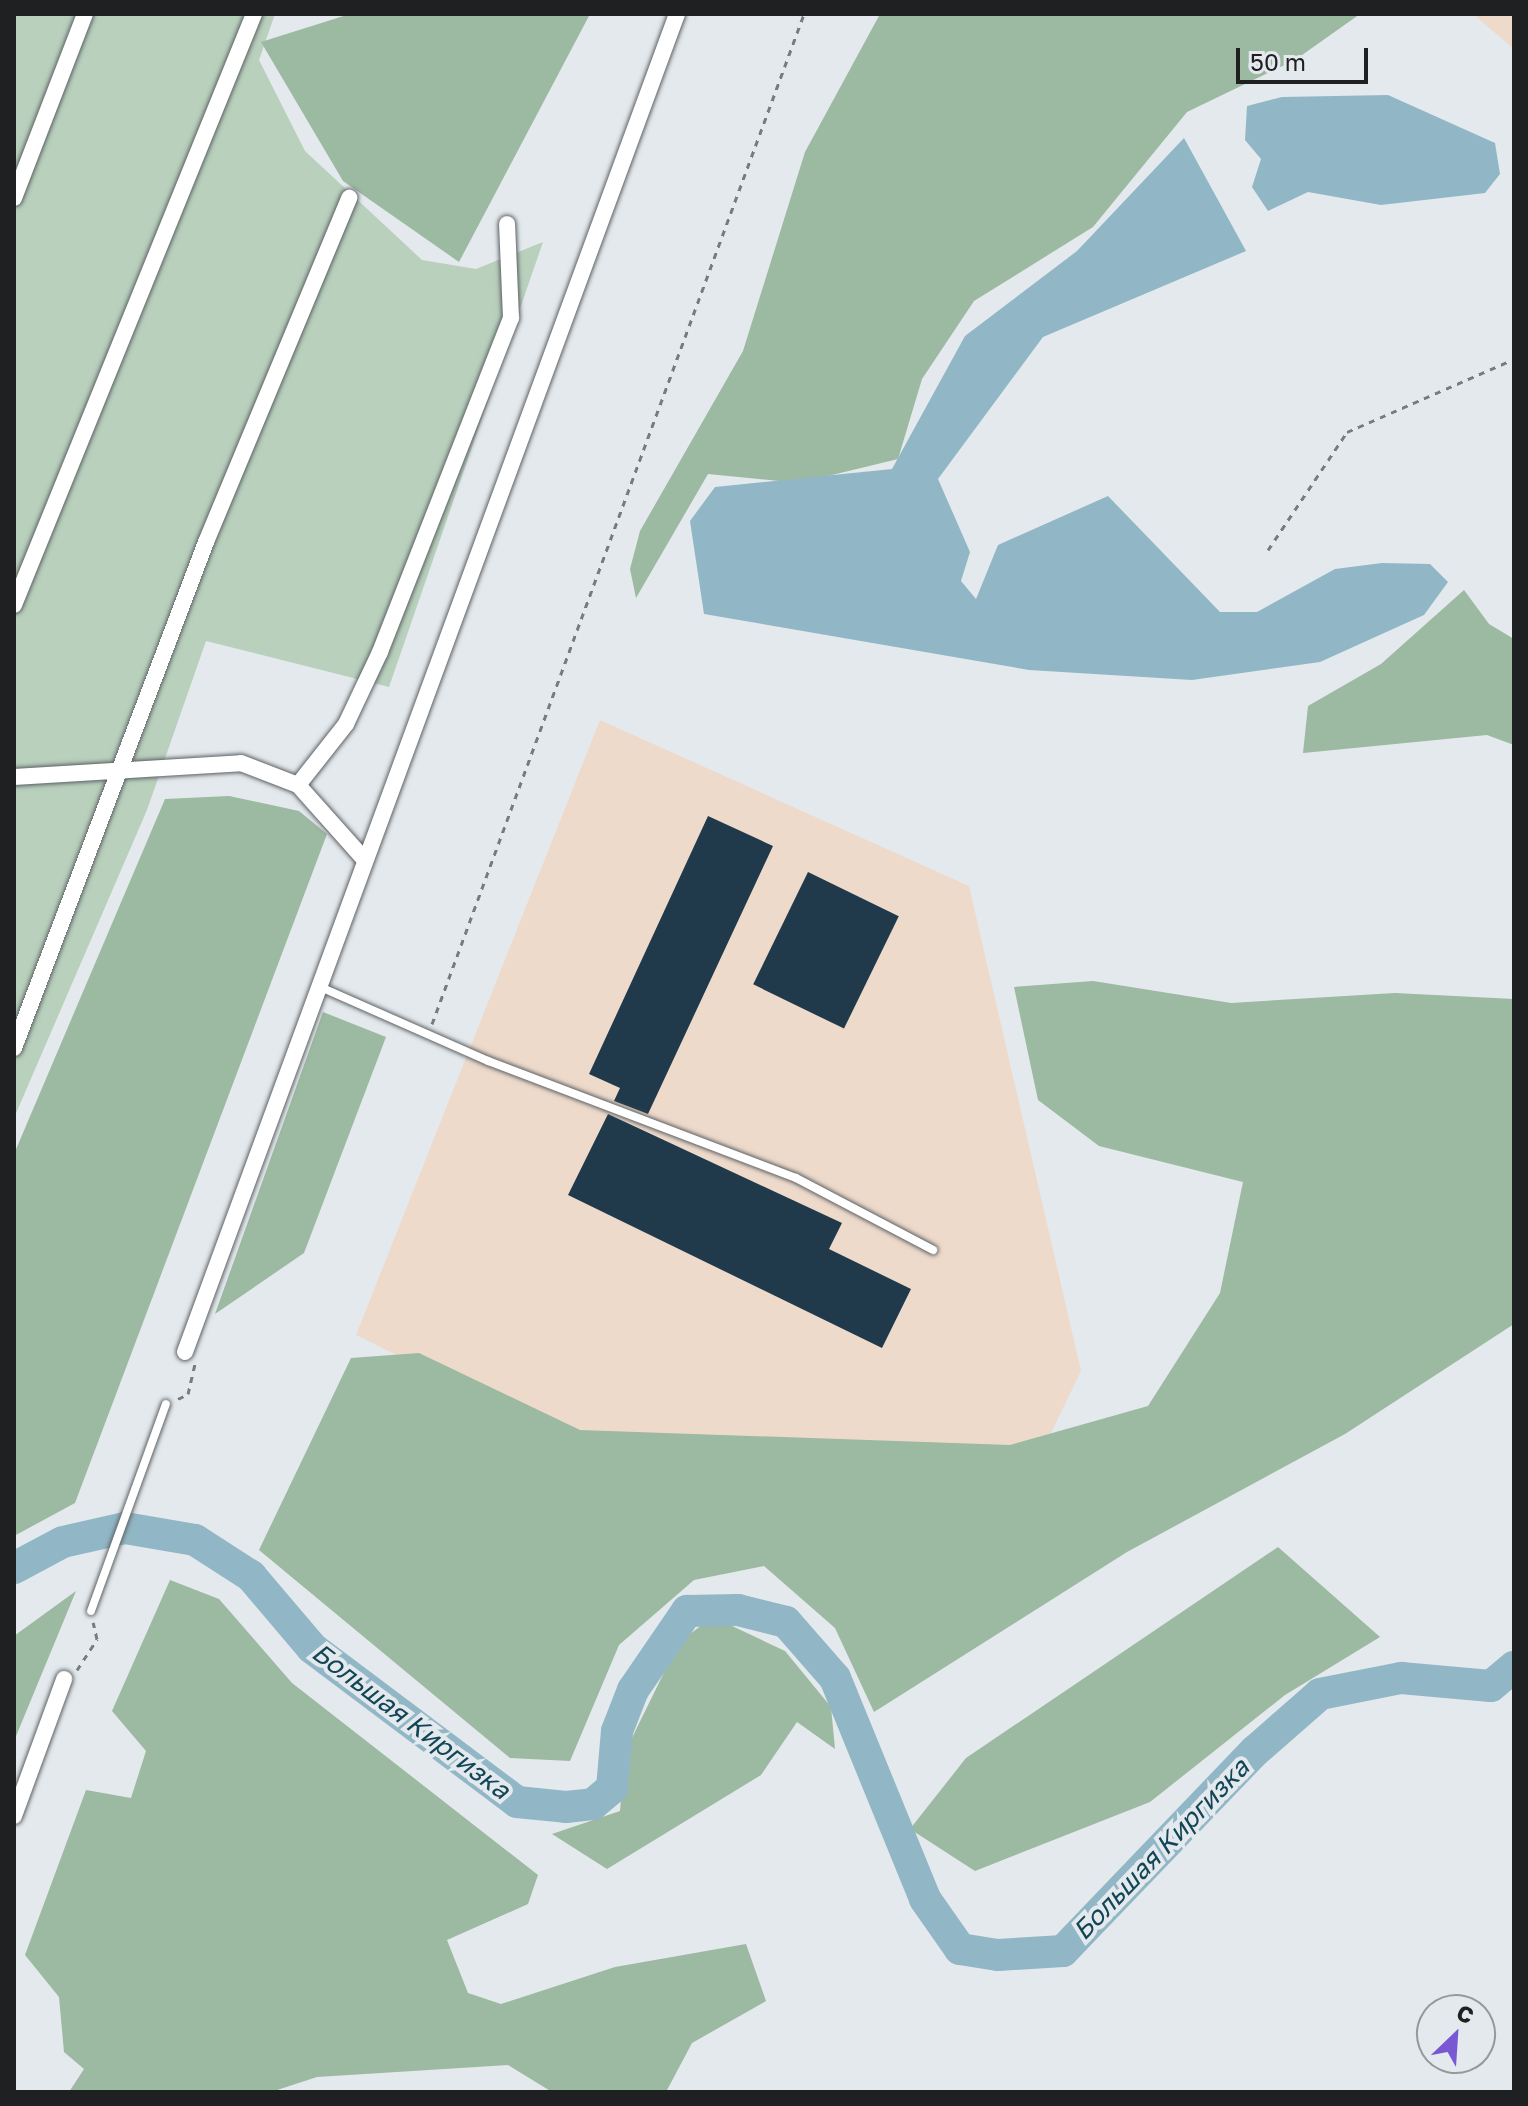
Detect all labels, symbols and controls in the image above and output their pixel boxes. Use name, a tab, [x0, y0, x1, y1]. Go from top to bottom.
scale bar	[1240, 32, 1372, 82]
text: 50 m	[1250, 47, 1306, 76]
water label: Большая Киргизка	[306, 1636, 516, 1806]
water label: Большая Киргизка	[1067, 1752, 1255, 1946]
north arrow	[1416, 1994, 1496, 2074]
text: С	[1453, 1998, 1478, 2029]

